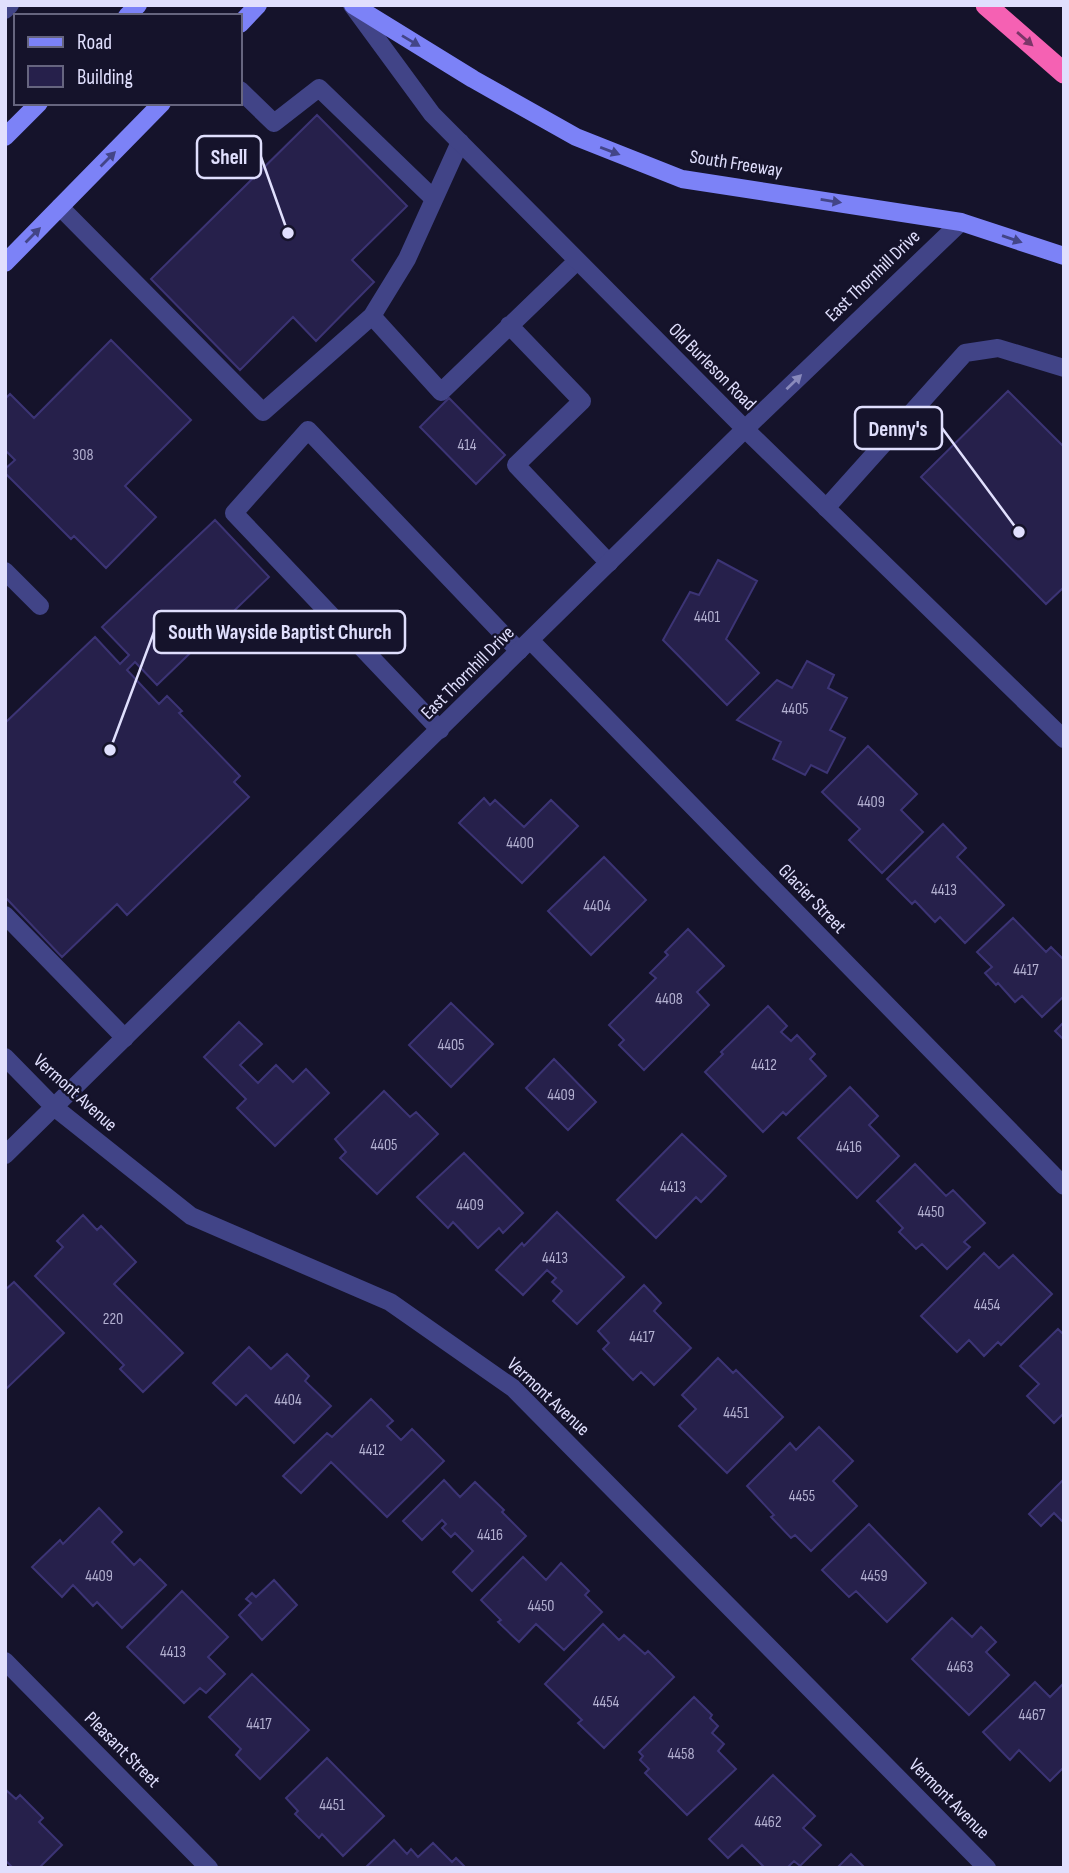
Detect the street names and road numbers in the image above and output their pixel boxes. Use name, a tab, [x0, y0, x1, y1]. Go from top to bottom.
street label: South Freeway	[688, 145, 785, 183]
street label: East Thornhill Drive	[821, 225, 925, 327]
street label: Old Burleson Road	[663, 318, 761, 416]
street label: East Thornhill Drive	[417, 622, 519, 724]
street label: Glacier Street	[773, 859, 851, 939]
street label: Vermont Avenue	[28, 1049, 122, 1137]
street label: Vermont Avenue	[502, 1353, 594, 1441]
street label: Pleasant Street	[79, 1707, 165, 1793]
street label: Vermont Avenue	[904, 1754, 994, 1844]

